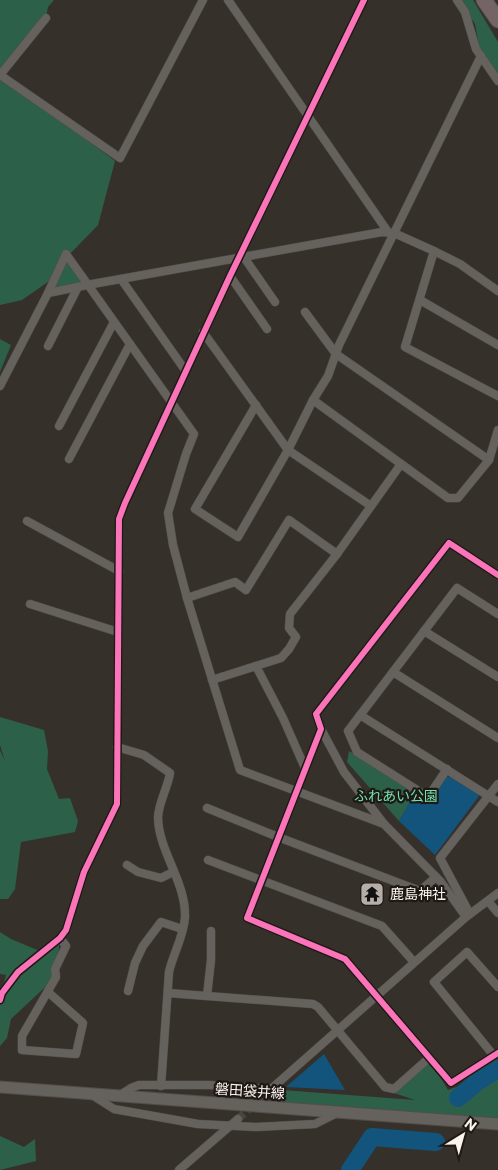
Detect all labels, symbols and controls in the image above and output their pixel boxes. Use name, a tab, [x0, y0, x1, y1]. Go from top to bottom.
park label: ふれあい公園	[354, 787, 438, 804]
temple icon: 鹿島神社	[359, 881, 385, 907]
place label: 鹿島神社	[390, 885, 446, 902]
street label: 磐田袋井線	[215, 1080, 286, 1101]
north arrow	[438, 1110, 488, 1160]
text: N	[462, 1114, 480, 1134]

